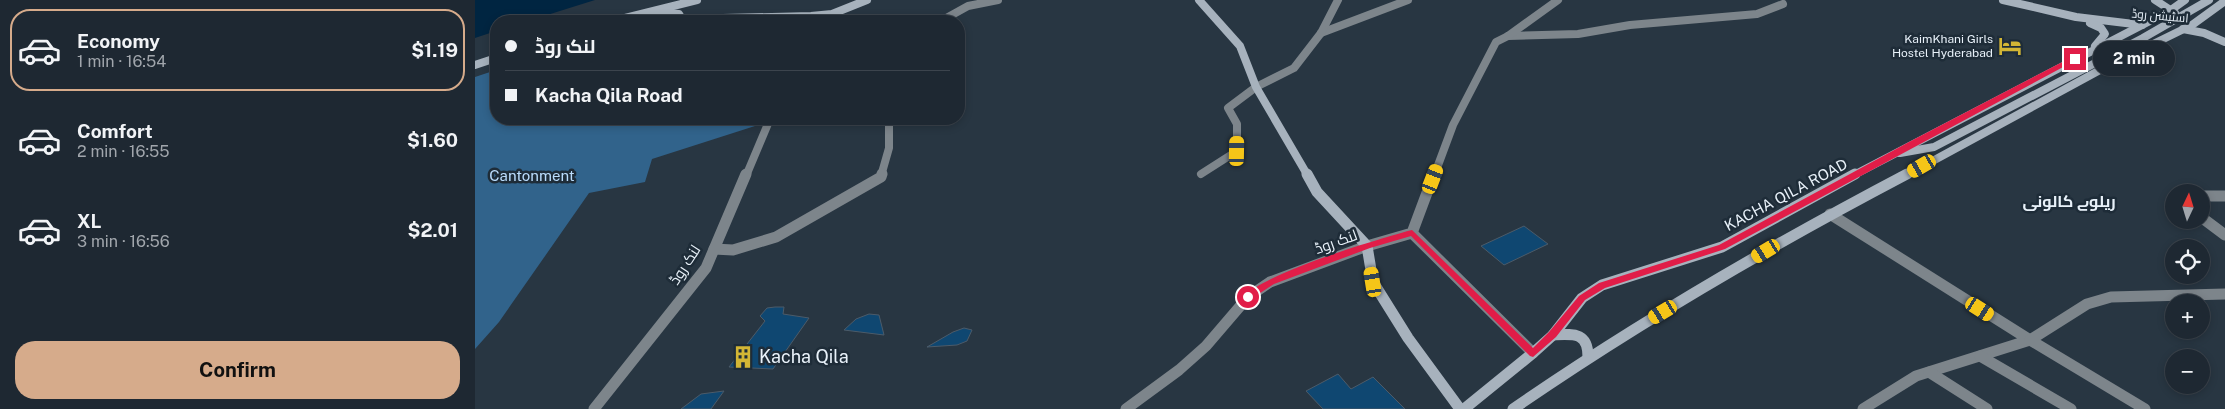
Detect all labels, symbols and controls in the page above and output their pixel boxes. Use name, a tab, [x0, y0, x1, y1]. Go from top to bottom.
street label: اسٹیشن روڈ	[2131, 7, 2189, 25]
icon: car	[17, 28, 62, 73]
text: Economy	[77, 30, 160, 52]
place label: KaimKhani Girls Hostel Hyderabad	[1892, 32, 1993, 60]
hotel icon: KaimKhani Girls Hostel Hyderabad	[1997, 33, 2023, 59]
text: لنک روڈ	[535, 35, 596, 57]
text: $1.19	[411, 39, 458, 61]
callout: 2 min	[2093, 42, 2175, 76]
route end	[2064, 48, 2086, 70]
text: 2 min	[2113, 49, 2155, 68]
text: 1 min · 16:54	[77, 52, 166, 71]
text: Kacha Qila Road	[535, 84, 683, 106]
icon: car	[17, 118, 62, 163]
text: Comfort	[77, 120, 153, 142]
text: $1.60	[407, 129, 458, 151]
car	[1229, 136, 1244, 166]
text: 2 min · 16:55	[77, 142, 169, 161]
car	[1905, 152, 1938, 180]
street label: KACHA QILA ROAD	[1721, 155, 1850, 234]
car	[1420, 162, 1445, 196]
park label: Cantonment	[489, 167, 575, 184]
north arrow	[2165, 184, 2210, 229]
map controls	[2165, 184, 2210, 394]
district label: ریلوے کالونی	[2022, 192, 2116, 211]
icon: car	[17, 208, 62, 253]
text: XL	[77, 210, 102, 232]
text: $2.01	[408, 219, 458, 241]
street label: لنک روڈ	[1312, 226, 1360, 258]
text: 3 min · 16:56	[77, 232, 170, 251]
car	[1749, 237, 1782, 265]
button: locate	[2165, 239, 2210, 284]
street label: لنک روڈ	[666, 242, 704, 288]
car	[1363, 266, 1382, 298]
route start	[1237, 286, 1259, 308]
button: +	[2165, 294, 2210, 339]
car	[1963, 295, 1996, 323]
car	[1646, 298, 1679, 326]
button: Confirm	[15, 341, 460, 399]
building icon: Kacha Qila	[730, 344, 756, 370]
place label: Kacha Qila	[759, 346, 849, 367]
button: −	[2165, 349, 2210, 394]

